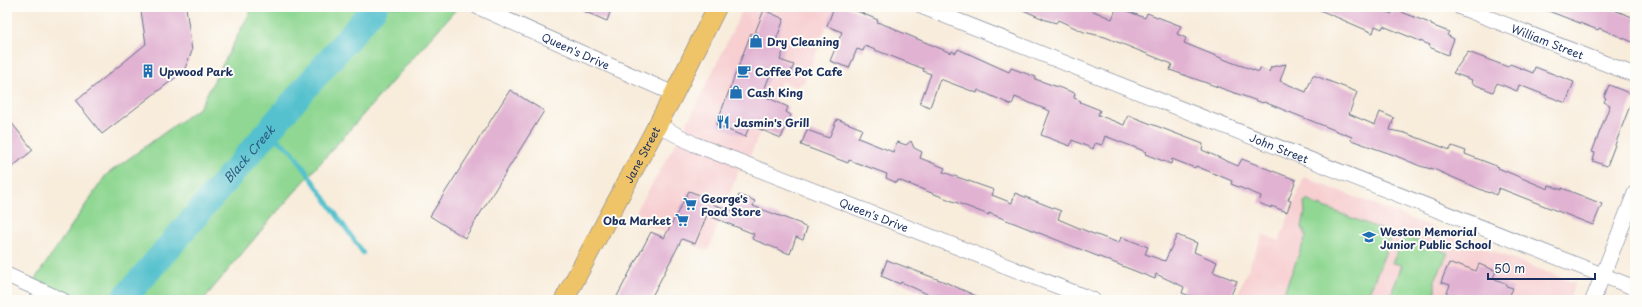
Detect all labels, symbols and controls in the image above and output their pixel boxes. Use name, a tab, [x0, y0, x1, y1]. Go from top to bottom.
street label: William Street	[1509, 19, 1587, 63]
street label: Queen's Drive	[539, 28, 613, 73]
shop icon: Dry Cleaning	[748, 33, 764, 49]
place label: Dry Cleaning	[767, 33, 840, 50]
building icon: Upwood Park	[140, 63, 156, 79]
place label: Upwood Park	[159, 63, 234, 80]
cafe icon: Coffee Pot Cafe	[736, 63, 752, 79]
place label: Coffee Pot Cafe	[755, 63, 842, 80]
shop icon: Cash King	[728, 84, 744, 100]
place label: Cash King	[747, 84, 803, 101]
restaurant icon: Jasmin's Grill	[715, 114, 731, 130]
place label: Jasmin's Grill	[734, 114, 809, 131]
water label: Black Creek	[219, 120, 279, 186]
street label: Jane Street	[620, 123, 664, 186]
street label: John Street	[1247, 128, 1312, 167]
place label: George's Food Store	[701, 190, 761, 220]
street label: Queen's Drive	[837, 193, 911, 236]
supermarket icon: George's Food Store	[682, 196, 698, 212]
place label: Oba Market	[603, 212, 671, 229]
supermarket icon: Oba Market	[674, 212, 690, 228]
place label: Weston Memorial Junior Public School	[1380, 223, 1491, 253]
school or university icon: Weston Memorial Junior Public School	[1361, 229, 1377, 245]
scale bar	[1488, 255, 1595, 281]
text: 50 m	[1494, 259, 1525, 277]

